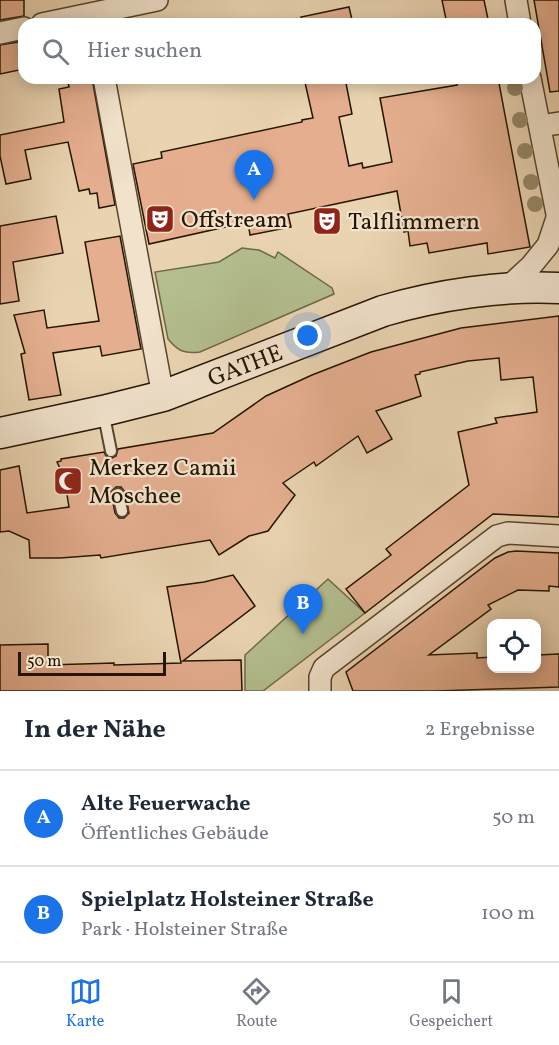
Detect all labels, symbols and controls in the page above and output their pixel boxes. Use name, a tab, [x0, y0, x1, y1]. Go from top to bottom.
search box	[18, 18, 541, 84]
icon: search	[39, 35, 72, 68]
text: Hier suchen	[87, 36, 202, 67]
pin: A	[234, 150, 274, 200]
theatre icon: Offstream	[144, 203, 176, 235]
place label: Offstream	[181, 204, 288, 238]
theatre icon: Talflimmern	[311, 205, 343, 237]
place label: Talflimmern	[348, 206, 480, 240]
your location	[293, 321, 322, 350]
street label: GATHE	[203, 337, 288, 397]
place label: Merkez Camii Moschee	[89, 452, 237, 514]
mosque icon: Merkez Camii Moschee	[52, 465, 84, 497]
pin: B	[284, 584, 322, 634]
map controls	[487, 619, 541, 673]
button: locate	[487, 619, 541, 673]
scale bar	[18, 649, 166, 676]
text: 50 m	[27, 651, 61, 673]
text: In der Nähe	[24, 712, 166, 748]
text: 2 Ergebnisse	[425, 716, 535, 744]
text: Alte Feuerwache	[81, 789, 250, 820]
text: A	[36, 804, 51, 832]
text: 50 m	[492, 804, 535, 832]
text: Öffentliches Gebäude	[81, 820, 269, 848]
text: Spielplatz Holsteiner Straße	[81, 885, 374, 916]
text: B	[37, 900, 50, 928]
text: 100 m	[481, 900, 535, 928]
text: Park · Holsteiner Straße	[81, 916, 288, 944]
tab: Karte	[66, 975, 104, 1033]
tab: Route	[236, 975, 277, 1033]
tab: Gespeichert	[409, 975, 493, 1033]

